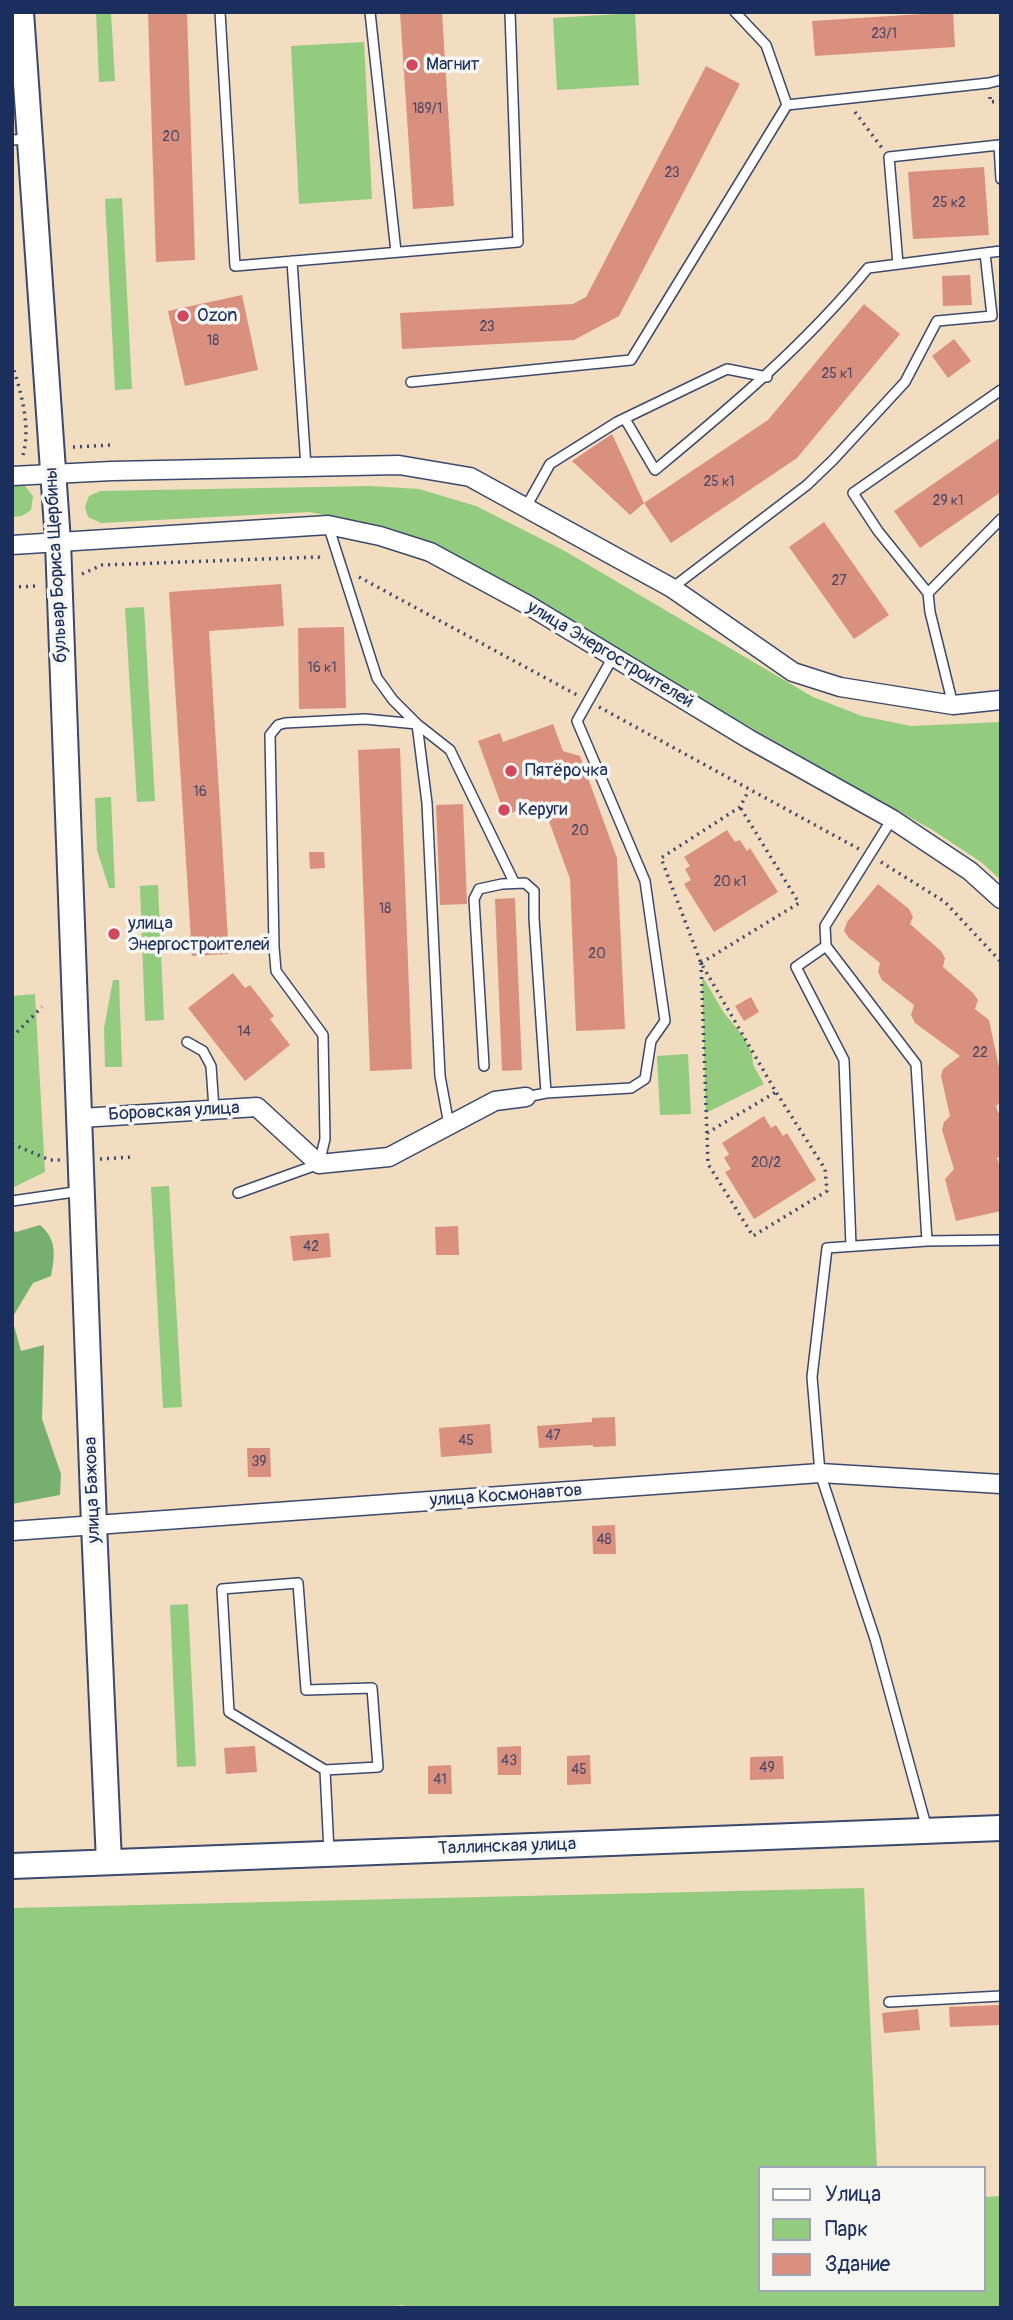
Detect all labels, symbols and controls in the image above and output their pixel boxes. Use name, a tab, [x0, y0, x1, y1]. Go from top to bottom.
house number: 23/1	[871, 26, 897, 42]
place label: Магнит	[426, 54, 479, 76]
marker: Магнит	[404, 57, 420, 73]
house number: 189/1	[412, 101, 442, 117]
house number: 20	[162, 129, 180, 145]
house number: 23	[664, 165, 680, 181]
house number: 25 к2	[932, 195, 966, 211]
place label: Ozon	[197, 305, 237, 327]
marker: Ozon	[175, 308, 191, 324]
house number: 23	[479, 319, 495, 335]
house number: 18	[207, 333, 219, 349]
house number: 25 к1	[821, 366, 853, 382]
street label: бульвар Бориса Щербины	[41, 467, 73, 663]
house number: 25 к1	[703, 474, 735, 490]
house number: 29 к1	[933, 493, 963, 509]
house number: 27	[831, 573, 847, 589]
street label: улица Энергостроителей	[523, 597, 697, 713]
house number: 16 к1	[307, 660, 337, 676]
place label: Пятёрочка	[525, 760, 608, 782]
marker: Пятёрочка	[503, 763, 519, 779]
house number: 16	[193, 784, 207, 800]
place label: Керуги	[518, 799, 568, 821]
marker: Керуги	[496, 802, 512, 818]
house number: 20	[571, 823, 589, 839]
house number: 20 к1	[713, 874, 747, 890]
house number: 18	[379, 901, 391, 917]
place label: улица Энергостроителей	[128, 913, 270, 956]
marker: улица Энергостроителей	[106, 926, 122, 942]
house number: 20	[588, 946, 606, 962]
house number: 14	[237, 1024, 251, 1040]
house number: 22	[972, 1045, 988, 1061]
street label: Боровская улица	[108, 1098, 240, 1126]
house number: 20/2	[751, 1155, 781, 1171]
house number: 42	[303, 1239, 319, 1255]
house number: 47	[545, 1428, 561, 1444]
house number: 45	[458, 1433, 474, 1449]
street label: улица Бажова	[80, 1437, 106, 1543]
house number: 39	[251, 1454, 267, 1470]
street label: улица Космонавтов	[429, 1480, 583, 1512]
house number: 48	[596, 1532, 612, 1548]
house number: 43	[501, 1753, 517, 1769]
house number: 49	[759, 1760, 775, 1776]
house number: 45	[571, 1762, 587, 1778]
house number: 41	[433, 1772, 447, 1788]
street label: Таллинская улица	[438, 1834, 576, 1860]
legend	[758, 2166, 985, 2292]
text: Улица	[825, 2181, 881, 2208]
text: Парк	[825, 2216, 868, 2243]
text: Здание	[825, 2251, 890, 2278]

